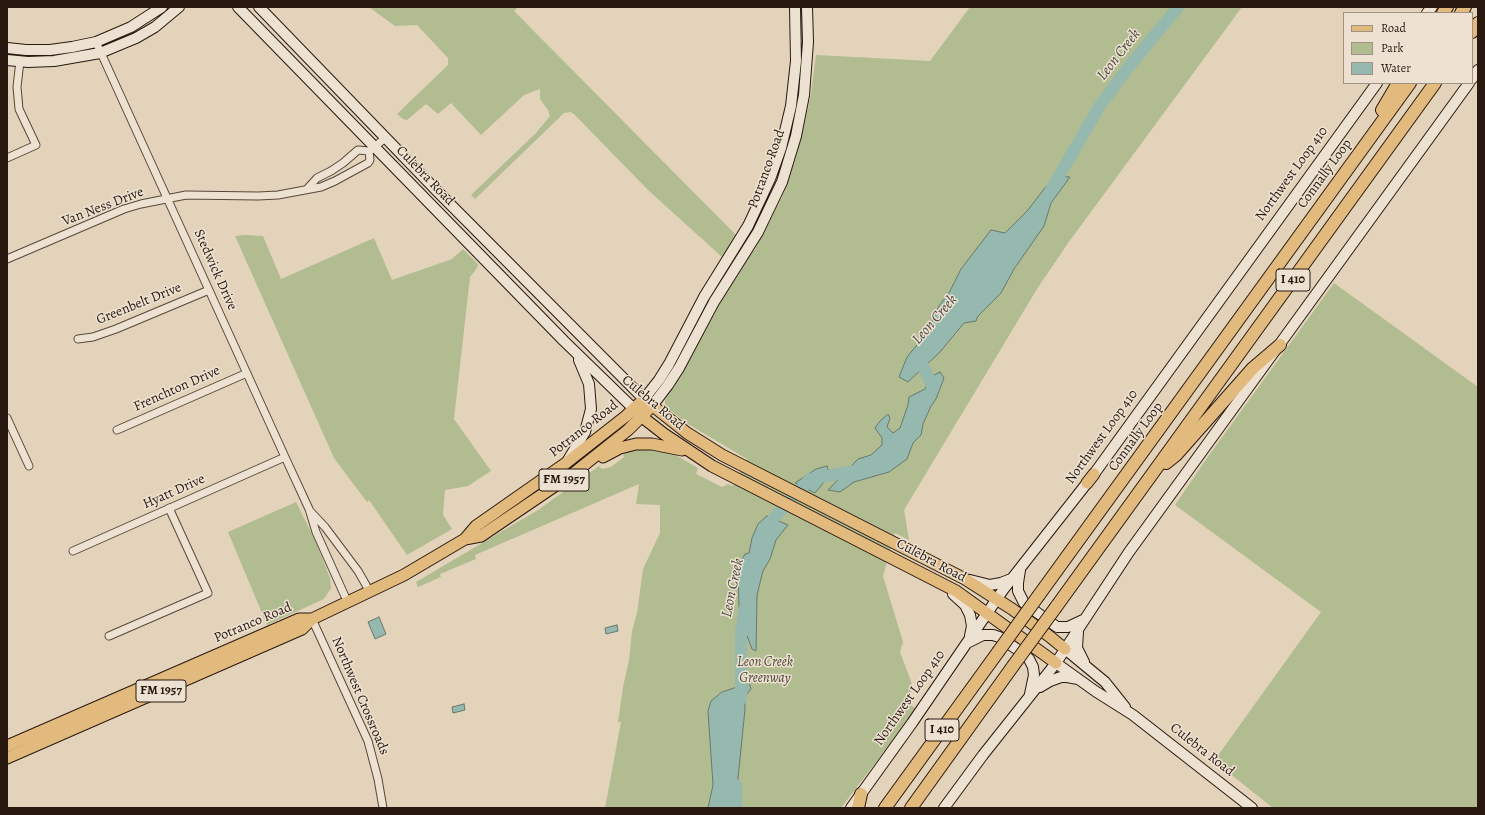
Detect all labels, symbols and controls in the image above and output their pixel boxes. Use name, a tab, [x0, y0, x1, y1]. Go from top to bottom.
legend	[1343, 12, 1473, 84]
text: Road	[1381, 20, 1406, 36]
water label: Leon Creek	[1093, 26, 1145, 84]
text: Park	[1381, 40, 1404, 56]
text: Water	[1381, 60, 1411, 76]
street label: Northwest Loop 410	[1252, 123, 1332, 225]
street label: Potranco Road	[745, 127, 789, 211]
street label: Connally Loop	[1294, 136, 1356, 212]
street label: Culebra Road	[392, 143, 458, 209]
street label: Van Ness Drive	[60, 184, 146, 230]
street label: Stedwick Drive	[190, 227, 240, 313]
road number: I 410	[1276, 269, 1310, 291]
street label: Greenbelt Drive	[94, 279, 184, 329]
water label: Leon Creek	[909, 291, 961, 349]
street label: Frenchton Drive	[131, 362, 223, 416]
street label: Culebra Road	[618, 372, 688, 434]
street label: Northwest Loop 410	[1062, 386, 1142, 488]
street label: Potranco Road	[546, 397, 622, 461]
street label: Connally Loop	[1105, 399, 1167, 475]
road number: FM 1957	[539, 469, 589, 491]
street label: Hyatt Drive	[140, 471, 208, 513]
street label: Culebra Road	[893, 536, 969, 586]
water label: Leon Creek	[718, 557, 748, 619]
street label: Potranco Road	[212, 599, 294, 647]
street label: Northwest Crossroads	[328, 634, 392, 758]
street label: Northwest Loop 410	[871, 647, 949, 749]
park label: Leon Creek Greenway	[737, 655, 793, 688]
road number: FM 1957	[136, 680, 186, 702]
road number: I 410	[925, 719, 959, 741]
street label: Culebra Road	[1167, 720, 1237, 780]

